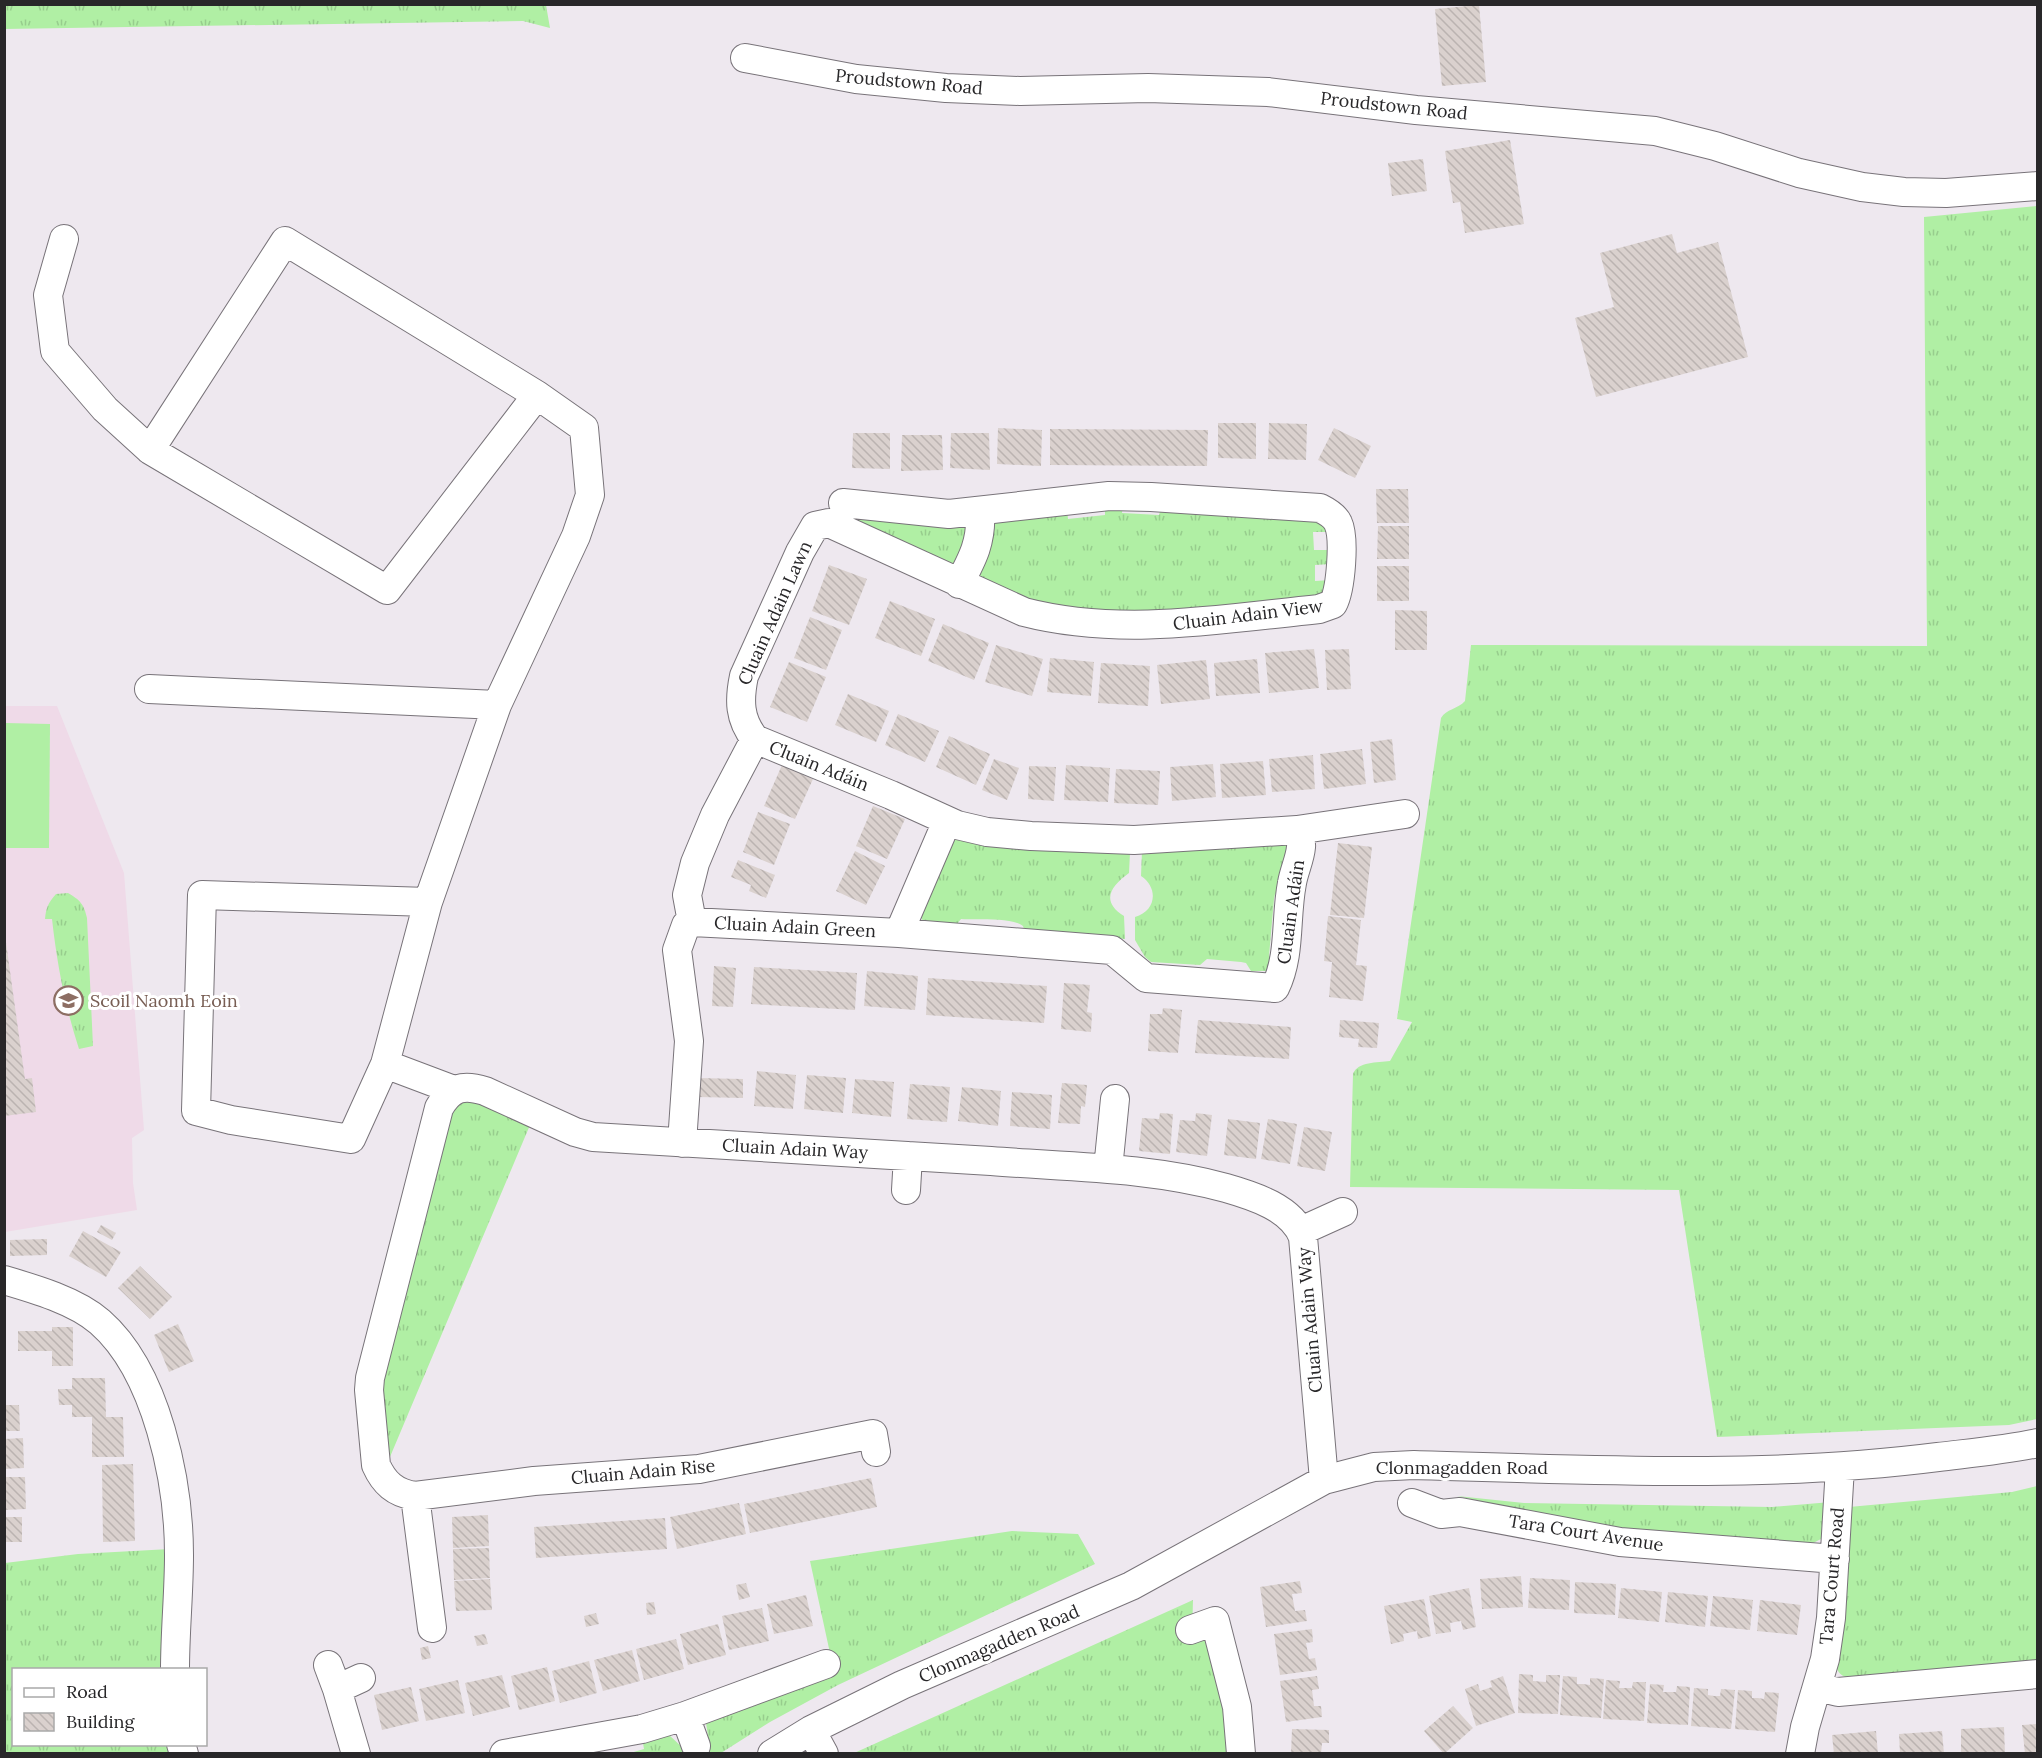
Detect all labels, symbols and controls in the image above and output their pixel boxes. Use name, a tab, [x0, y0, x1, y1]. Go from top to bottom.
street label: Proudstown Road	[834, 64, 984, 99]
street label: Proudstown Road	[1319, 86, 1469, 125]
street label: Cluain Adain Lawn	[732, 537, 817, 688]
street label: Cluain Adain View	[1172, 594, 1325, 635]
street label: Cluain Adáin	[766, 735, 872, 796]
street label: Cluain Adáin	[1272, 858, 1309, 966]
street label: Cluain Adain Green	[714, 911, 877, 942]
school or university icon: Scoil Naomh Eoin	[53, 985, 85, 1017]
place label: Scoil Naomh Eoin	[90, 989, 238, 1012]
street label: Cluain Adain Way	[721, 1133, 869, 1164]
street label: Cluain Adain Way	[1292, 1246, 1327, 1394]
street label: Cluain Adain Rise	[570, 1454, 716, 1489]
street label: Clonmagadden Road	[1376, 1456, 1548, 1479]
street label: Tara Court Road	[1814, 1506, 1849, 1645]
street label: Tara Court Avenue	[1507, 1509, 1665, 1556]
street label: Clonmagadden Road	[915, 1599, 1083, 1688]
legend	[12, 1668, 207, 1746]
text: Road	[66, 1680, 108, 1703]
text: Building	[66, 1710, 136, 1733]

